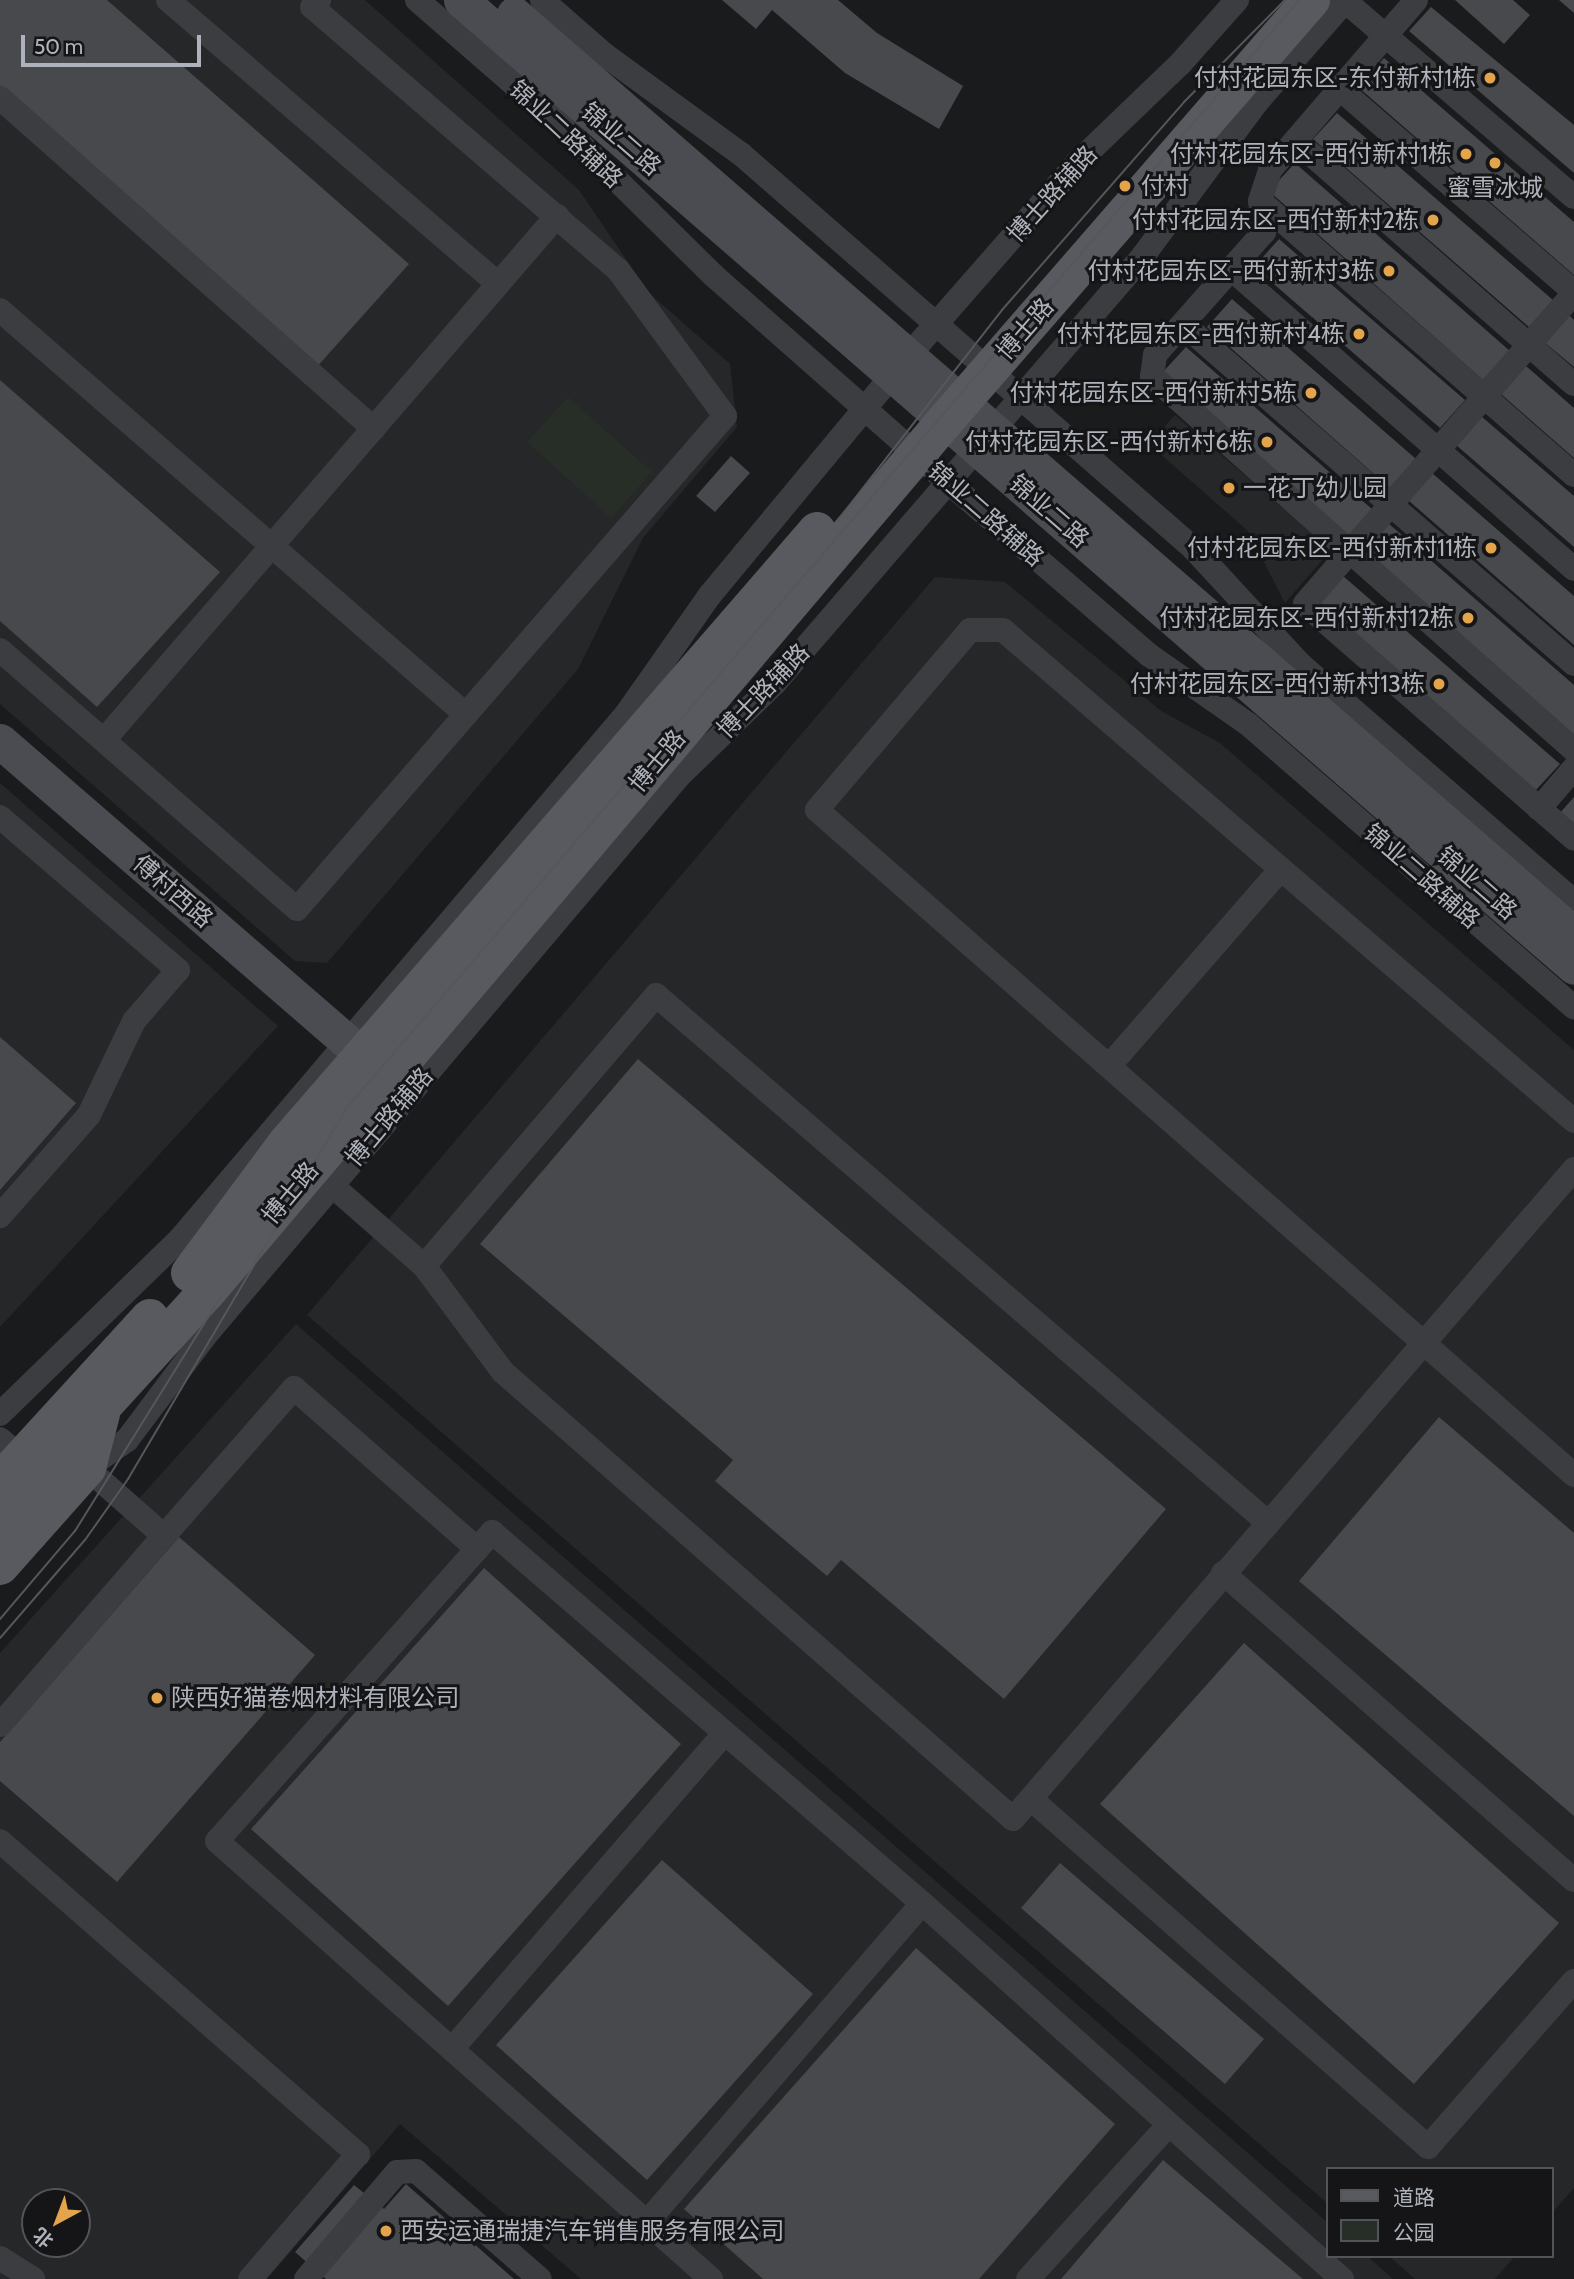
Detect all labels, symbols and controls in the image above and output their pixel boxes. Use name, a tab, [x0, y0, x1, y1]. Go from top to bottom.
scale bar	[24, 21, 205, 65]
text: 50 m	[34, 34, 83, 59]
place label: 付村花园东区-东付新村1栋	[1194, 64, 1476, 92]
marker: 付村花园东区-东付新村1栋	[1482, 70, 1498, 86]
street label: 锦业二路辅路	[504, 74, 628, 194]
street label: 锦业二路	[575, 97, 667, 181]
street label: 博士路辅路	[1001, 140, 1103, 248]
place label: 付村花园东区-西付新村1栋	[1170, 140, 1452, 168]
marker: 付村花园东区-西付新村1栋	[1458, 146, 1474, 162]
marker: 蜜雪冰城	[1487, 155, 1503, 171]
place label: 付村	[1141, 172, 1189, 200]
place label: 蜜雪冰城	[1447, 174, 1543, 202]
marker: 付村	[1115, 176, 1135, 196]
place label: 付村花园东区-西付新村2栋	[1132, 206, 1419, 234]
marker: 付村花园东区-西付新村2栋	[1425, 212, 1441, 228]
place label: 付村花园东区-西付新村3栋	[1088, 257, 1375, 285]
marker: 付村花园东区-西付新村3栋	[1381, 263, 1397, 279]
street label: 博士路	[991, 292, 1059, 366]
place label: 付村花园东区-西付新村4栋	[1057, 320, 1345, 348]
marker: 付村花园东区-西付新村4栋	[1351, 326, 1367, 342]
place label: 付村花园东区-西付新村5栋	[1010, 379, 1297, 407]
marker: 付村花园东区-西付新村5栋	[1303, 385, 1319, 401]
place label: 付村花园东区-西付新村6栋	[965, 428, 1253, 456]
marker: 付村花园东区-西付新村6栋	[1259, 434, 1275, 450]
street label: 锦业二路辅路	[922, 456, 1050, 572]
street label: 锦业二路	[1003, 469, 1095, 553]
place label: 一花丁幼儿园	[1243, 474, 1387, 502]
marker: 一花丁幼儿园	[1221, 480, 1237, 496]
place label: 付村花园东区-西付新村11栋	[1187, 534, 1477, 562]
marker: 付村花园东区-西付新村11栋	[1483, 540, 1499, 556]
place label: 付村花园东区-西付新村12栋	[1159, 604, 1454, 632]
marker: 付村花园东区-西付新村12栋	[1460, 610, 1476, 626]
street label: 博士路辅路	[711, 638, 815, 744]
place label: 付村花园东区-西付新村13栋	[1130, 670, 1425, 698]
marker: 付村花园东区-西付新村13栋	[1431, 676, 1447, 692]
street label: 博士路	[623, 724, 691, 798]
street label: 锦业二路辅路	[1358, 818, 1486, 934]
street label: 锦业二路	[1431, 841, 1523, 925]
street label: 傅村西路	[127, 849, 219, 933]
street label: 博士路辅路	[339, 1062, 439, 1172]
street label: 博士路	[256, 1156, 324, 1230]
place label: 陕西好猫卷烟材料有限公司	[171, 1684, 459, 1712]
marker: 陕西好猫卷烟材料有限公司	[149, 1690, 165, 1706]
legend	[1326, 2167, 1553, 2258]
text: 道路	[1393, 2185, 1435, 2210]
north arrow	[21, 2188, 91, 2258]
place label: 西安运通瑞捷汽车销售服务有限公司	[400, 2217, 784, 2245]
text: 公园	[1393, 2220, 1435, 2245]
text: 北	[28, 2223, 58, 2253]
marker: 西安运通瑞捷汽车销售服务有限公司	[378, 2223, 394, 2239]

